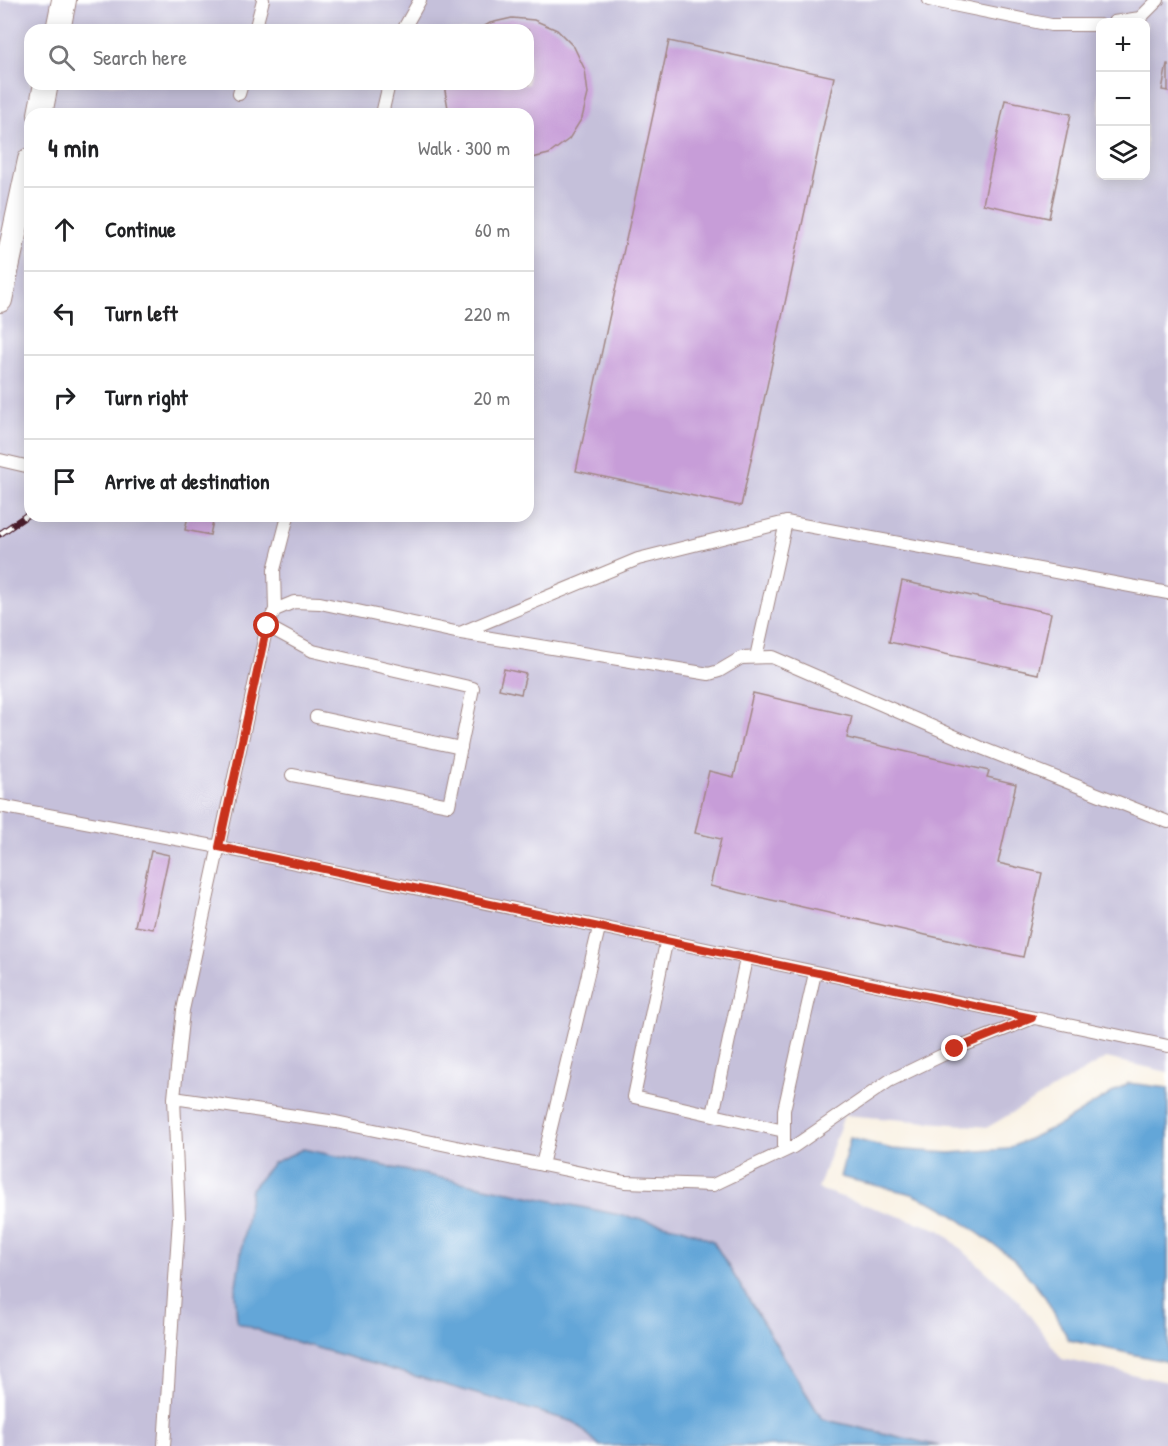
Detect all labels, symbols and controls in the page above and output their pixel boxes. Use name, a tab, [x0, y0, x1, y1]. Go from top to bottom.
map controls	[1096, 18, 1150, 180]
button: +	[1096, 18, 1150, 72]
search box	[24, 24, 534, 90]
icon: search	[45, 41, 78, 74]
text: Search here	[93, 42, 187, 72]
button: −	[1096, 72, 1150, 126]
button: layers	[1096, 126, 1150, 180]
text: 4 min	[48, 130, 99, 165]
text: Walk · 300 m	[418, 134, 510, 161]
icon: ahead	[48, 213, 81, 246]
text: Continue	[105, 214, 176, 244]
text: 60 m	[475, 216, 510, 243]
icon: left	[48, 297, 81, 330]
text: Turn left	[105, 298, 178, 328]
text: 220 m	[464, 300, 510, 327]
icon: right	[48, 381, 81, 414]
text: Turn right	[105, 382, 188, 412]
text: 20 m	[473, 384, 510, 411]
icon: arrive	[48, 465, 81, 498]
text: Arrive at destination	[105, 466, 270, 496]
route start	[253, 612, 279, 638]
route end	[941, 1035, 967, 1061]

